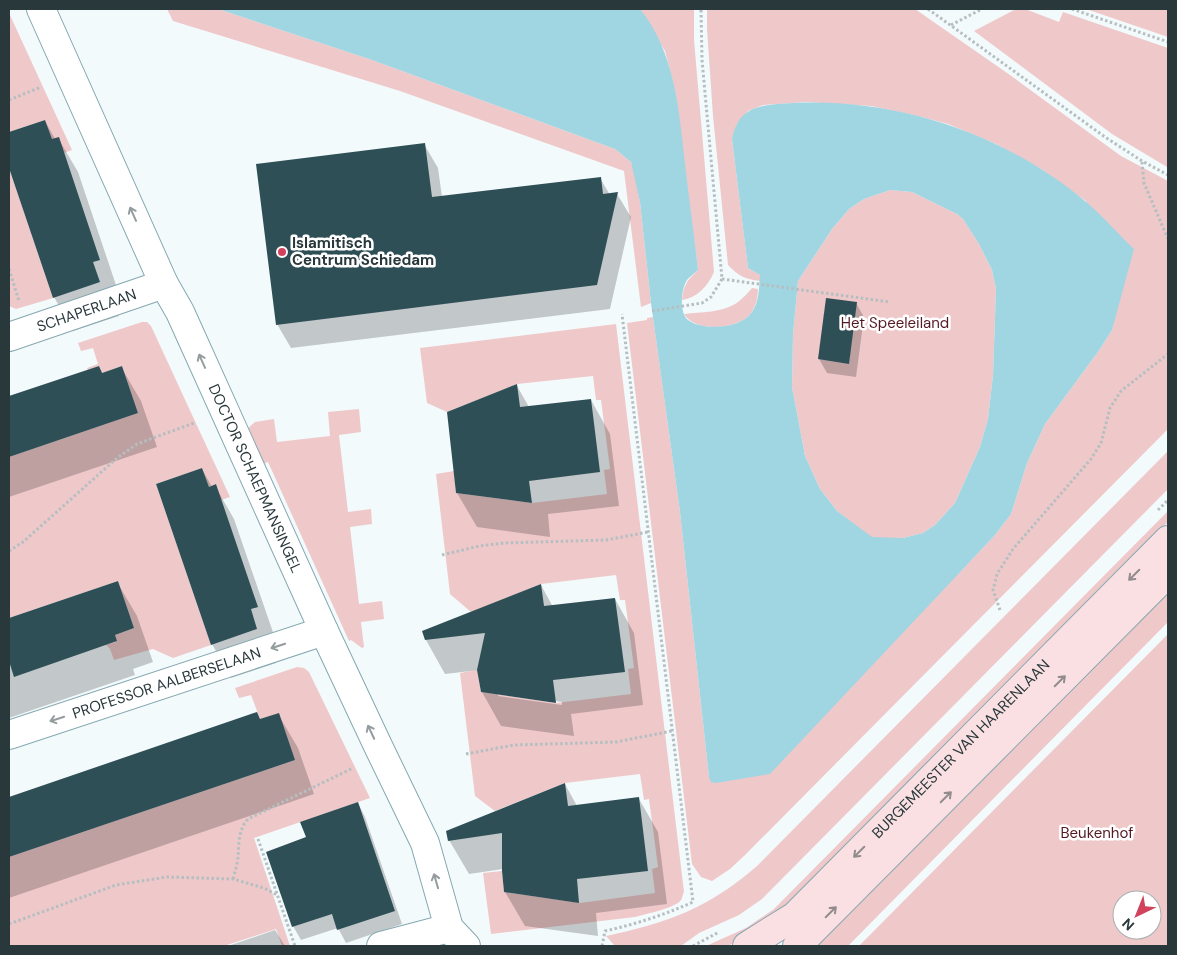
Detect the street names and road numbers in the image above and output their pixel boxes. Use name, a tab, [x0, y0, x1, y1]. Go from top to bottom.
street label: SCHAPERLAAN	[34, 284, 139, 337]
street label: DOCTOR SCHAEPMANSINGEL	[204, 381, 306, 576]
street label: PROFESSOR AALBERSELAAN	[70, 643, 264, 723]
street label: BURGEMEESTER VAN HAARENLAAN	[868, 655, 1054, 843]

